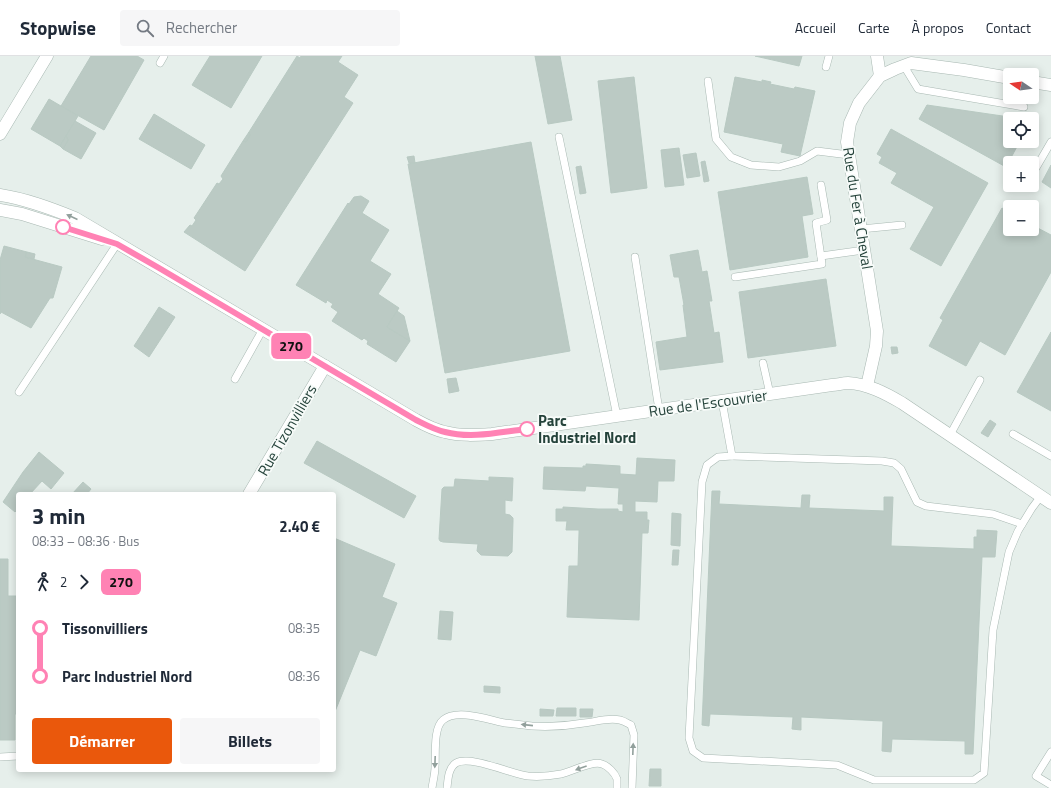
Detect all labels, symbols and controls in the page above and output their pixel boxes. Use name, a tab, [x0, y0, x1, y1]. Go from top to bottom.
search box	[120, 10, 400, 46]
text: Stopwise	[20, 13, 96, 42]
text: Rechercher	[166, 16, 237, 39]
icon: search	[134, 17, 156, 39]
text: Accueil	[795, 17, 836, 38]
text: Carte	[858, 17, 890, 38]
text: À propos	[912, 17, 964, 38]
text: Contact	[986, 17, 1031, 38]
north arrow	[1003, 68, 1039, 104]
map controls	[1003, 68, 1039, 236]
button: locate	[1003, 112, 1039, 148]
street label: Rue du Fer à Cheval	[837, 145, 879, 271]
button: +	[1003, 156, 1039, 192]
button: −	[1003, 200, 1039, 236]
one-way arrow	[66, 214, 77, 220]
unlabelled marker	[55, 219, 71, 235]
line badge: 270	[268, 333, 314, 359]
text: 270	[279, 335, 303, 356]
street label: Rue Tizonvilliers	[251, 380, 323, 480]
street label: Rue de l'Escouvrier	[647, 383, 769, 423]
place label: Parc Industriel Nord	[538, 409, 636, 449]
marker: Parc Industriel Nord	[519, 421, 535, 437]
text: 3 min	[32, 499, 85, 533]
text: 2.40 €	[279, 515, 320, 538]
text: 08:33 – 08:36 · Bus	[32, 531, 139, 551]
icon: walk	[32, 571, 54, 593]
icon: forward	[73, 571, 95, 593]
text: 270	[109, 571, 133, 592]
text: 2	[60, 572, 67, 592]
text: Tissonvilliers	[62, 617, 148, 640]
text: 08:35	[288, 618, 320, 638]
text: Parc Industriel Nord	[62, 665, 192, 688]
text: 08:36	[288, 666, 320, 686]
button: Démarrer	[32, 718, 172, 764]
button: Billets	[180, 718, 320, 764]
one-way arrow	[521, 722, 533, 728]
one-way arrow	[630, 743, 637, 755]
one-way arrow	[432, 756, 439, 768]
one-way arrow	[574, 765, 586, 771]

